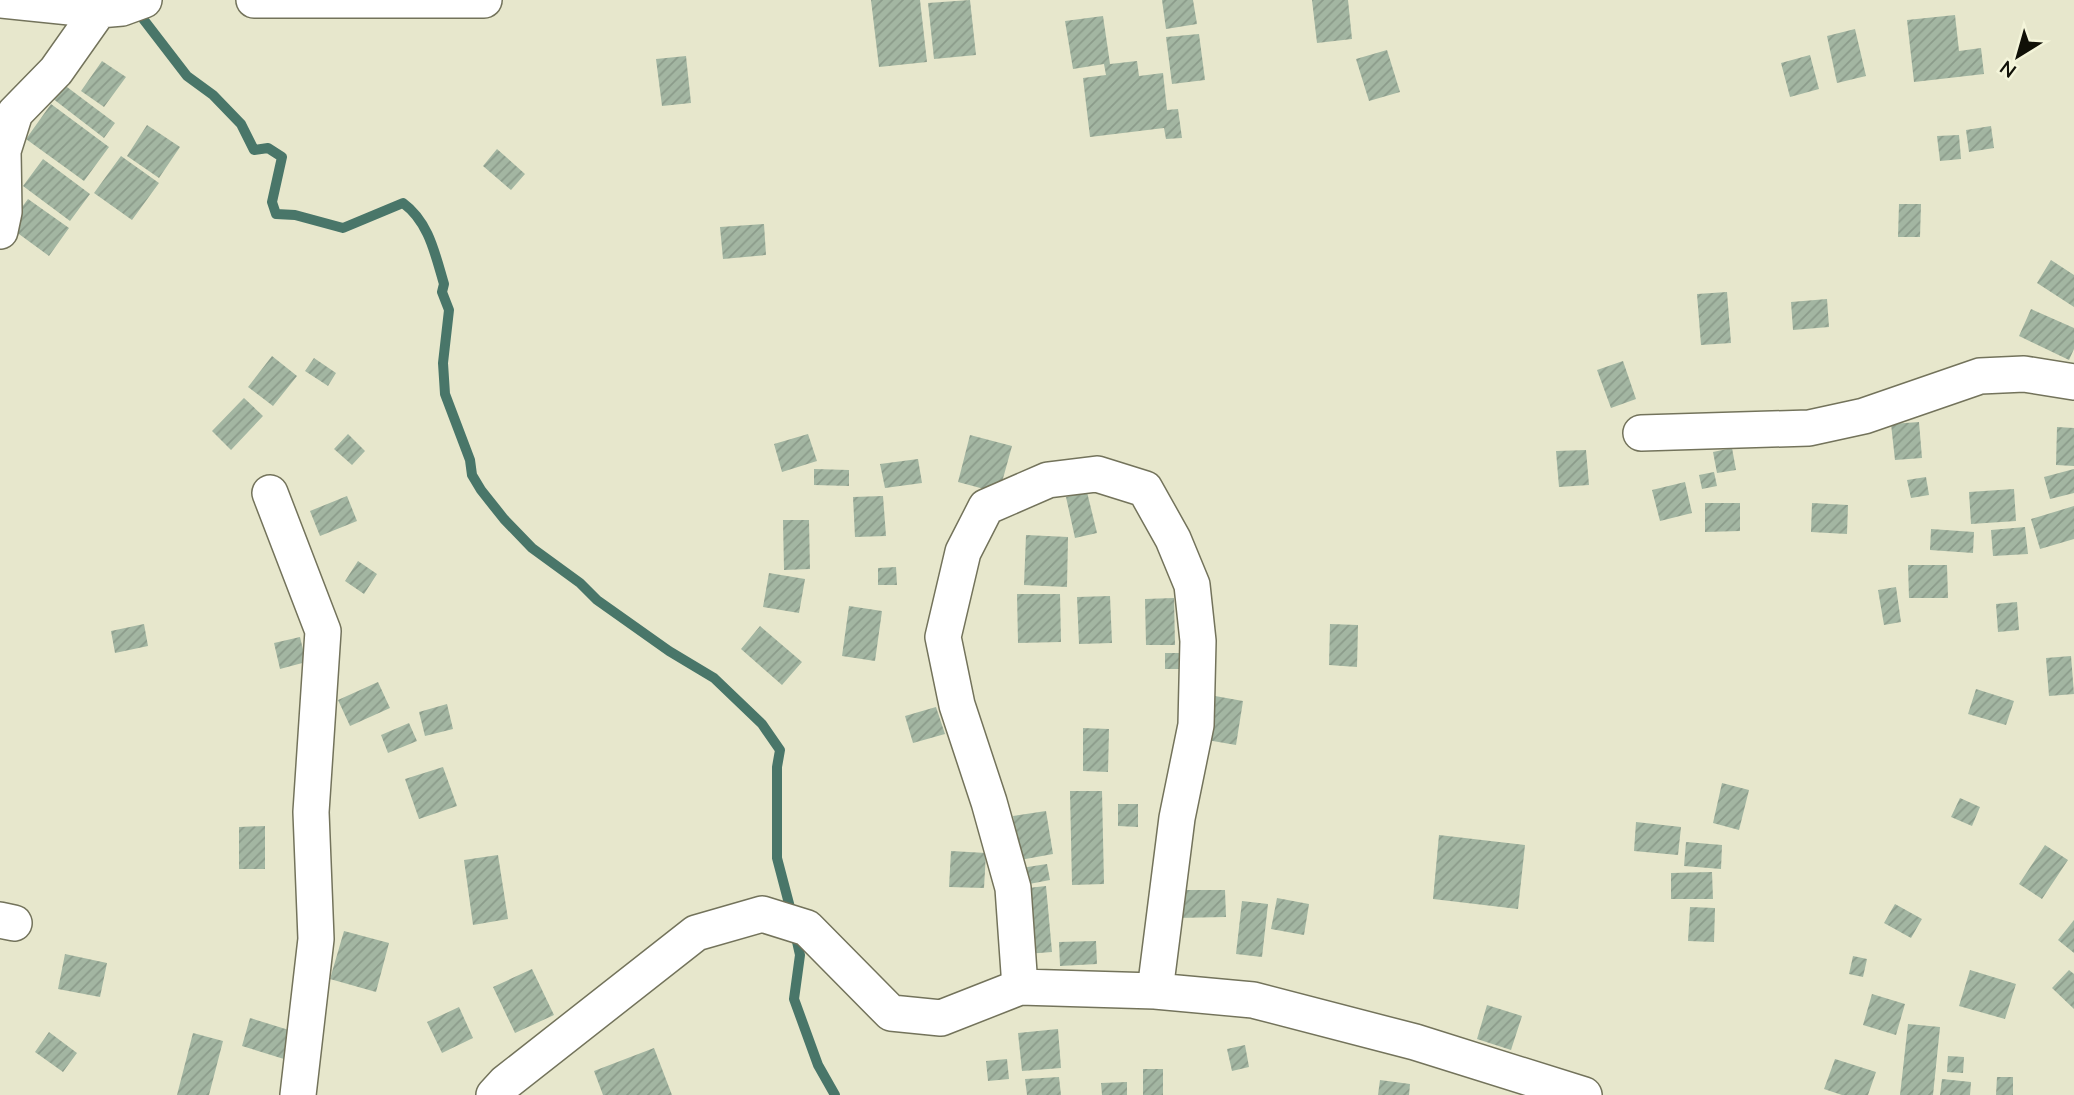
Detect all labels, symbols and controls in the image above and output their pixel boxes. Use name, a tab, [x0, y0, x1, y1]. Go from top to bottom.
north arrow	[1983, 21, 2053, 91]
text: N	[1995, 56, 2021, 83]

